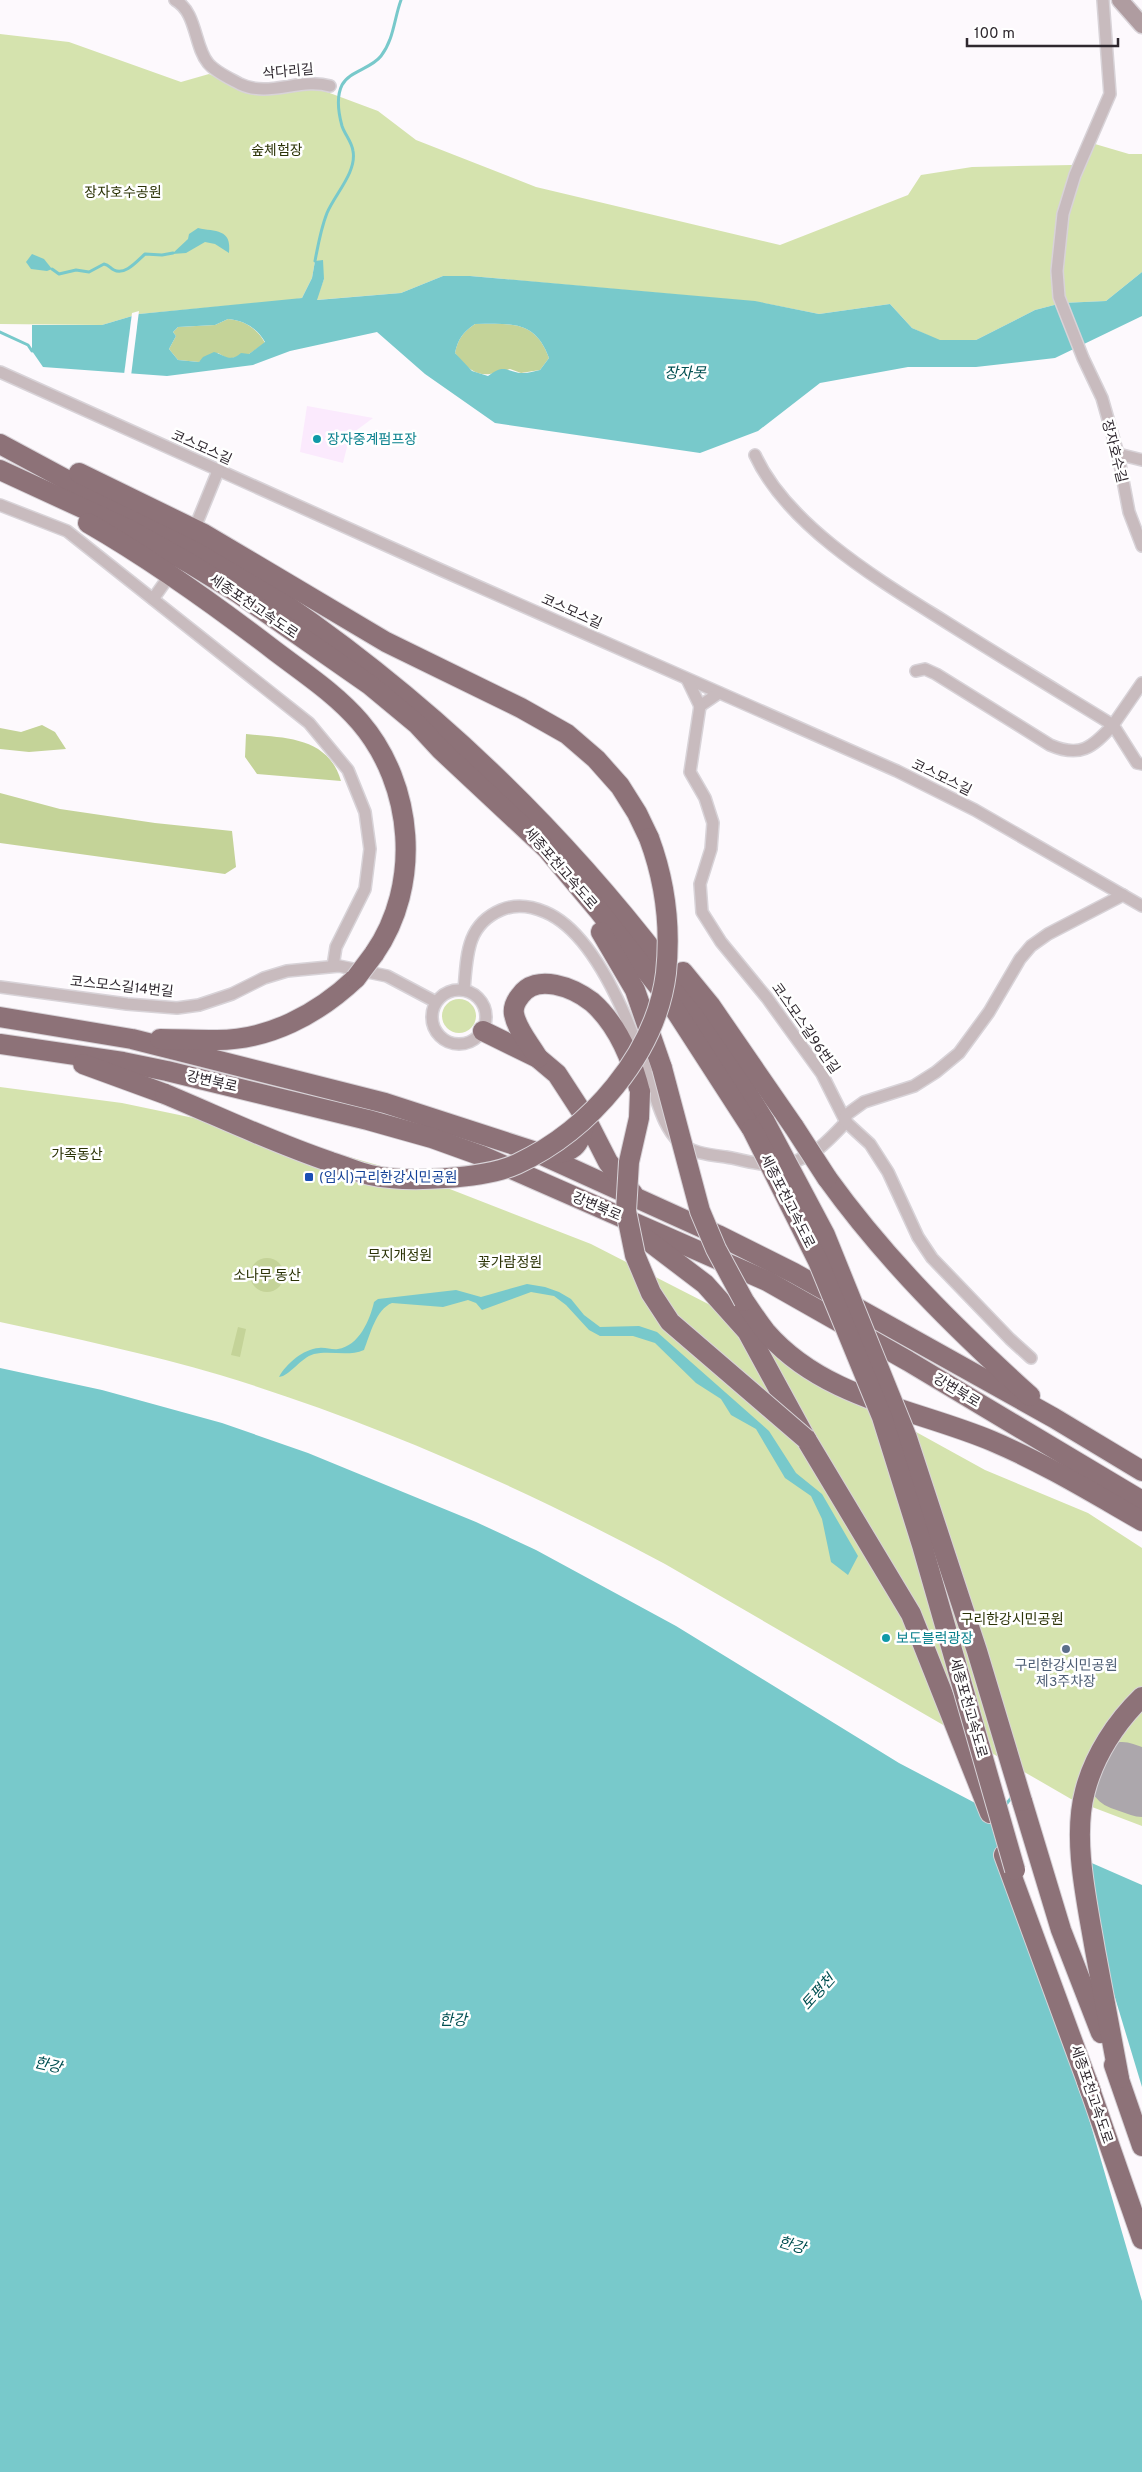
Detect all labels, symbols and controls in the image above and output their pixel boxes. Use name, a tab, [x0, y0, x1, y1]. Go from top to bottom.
scale bar	[967, 15, 1118, 47]
text: 100 m	[974, 25, 1015, 44]
street label: 삭다리길	[262, 62, 315, 83]
park label: 숲체험장	[251, 143, 303, 160]
park label: 장자호수공원	[84, 185, 162, 202]
water label: 장자못	[664, 365, 707, 384]
street label: 장자호수길	[1098, 418, 1130, 485]
street label: 코스모스길	[169, 428, 234, 469]
place label: 장자중계펌프장	[327, 432, 417, 449]
marker: 장자중계펌프장	[311, 433, 323, 445]
street label: 세종포천고속도로	[206, 571, 301, 643]
street label: 코스모스길	[539, 592, 604, 633]
street label: 코스모스길	[909, 757, 974, 800]
street label: 세종포천고속도로	[520, 824, 601, 914]
street label: 코스모스길14번길	[69, 974, 174, 1001]
street label: 코스모스길96번길	[767, 980, 842, 1078]
street label: 강변북로	[185, 1068, 239, 1097]
park label: 가족동산	[51, 1147, 103, 1164]
street label: 세종포천고속도로	[756, 1151, 819, 1252]
place label: (임시)구리한강시민공원	[319, 1170, 457, 1187]
marker: (임시)구리한강시민공원	[303, 1171, 315, 1183]
street label: 강변북로	[569, 1189, 624, 1225]
park label: 무지개정원	[368, 1248, 432, 1265]
park label: 꽃가람정원	[478, 1255, 542, 1272]
park label: 소나무 동산	[233, 1268, 301, 1285]
street label: 강변북로	[930, 1371, 983, 1412]
park label: 구리한강시민공원	[960, 1612, 1064, 1629]
place label: 보도블럭광장	[896, 1631, 973, 1648]
marker: 보도블럭광장	[880, 1632, 892, 1644]
marker: 구리한강시민공원 제3주차장	[1060, 1643, 1072, 1655]
street label: 세종포천고속도로	[945, 1656, 991, 1760]
place label: 구리한강시민공원 제3주차장	[1014, 1658, 1118, 1691]
water label: 토평천	[798, 1970, 841, 2015]
water label: 한강	[439, 2012, 469, 2031]
street label: 세종포천고속도로	[1066, 2043, 1116, 2146]
water label: 한강	[32, 2054, 65, 2079]
water label: 한강	[776, 2234, 810, 2260]

